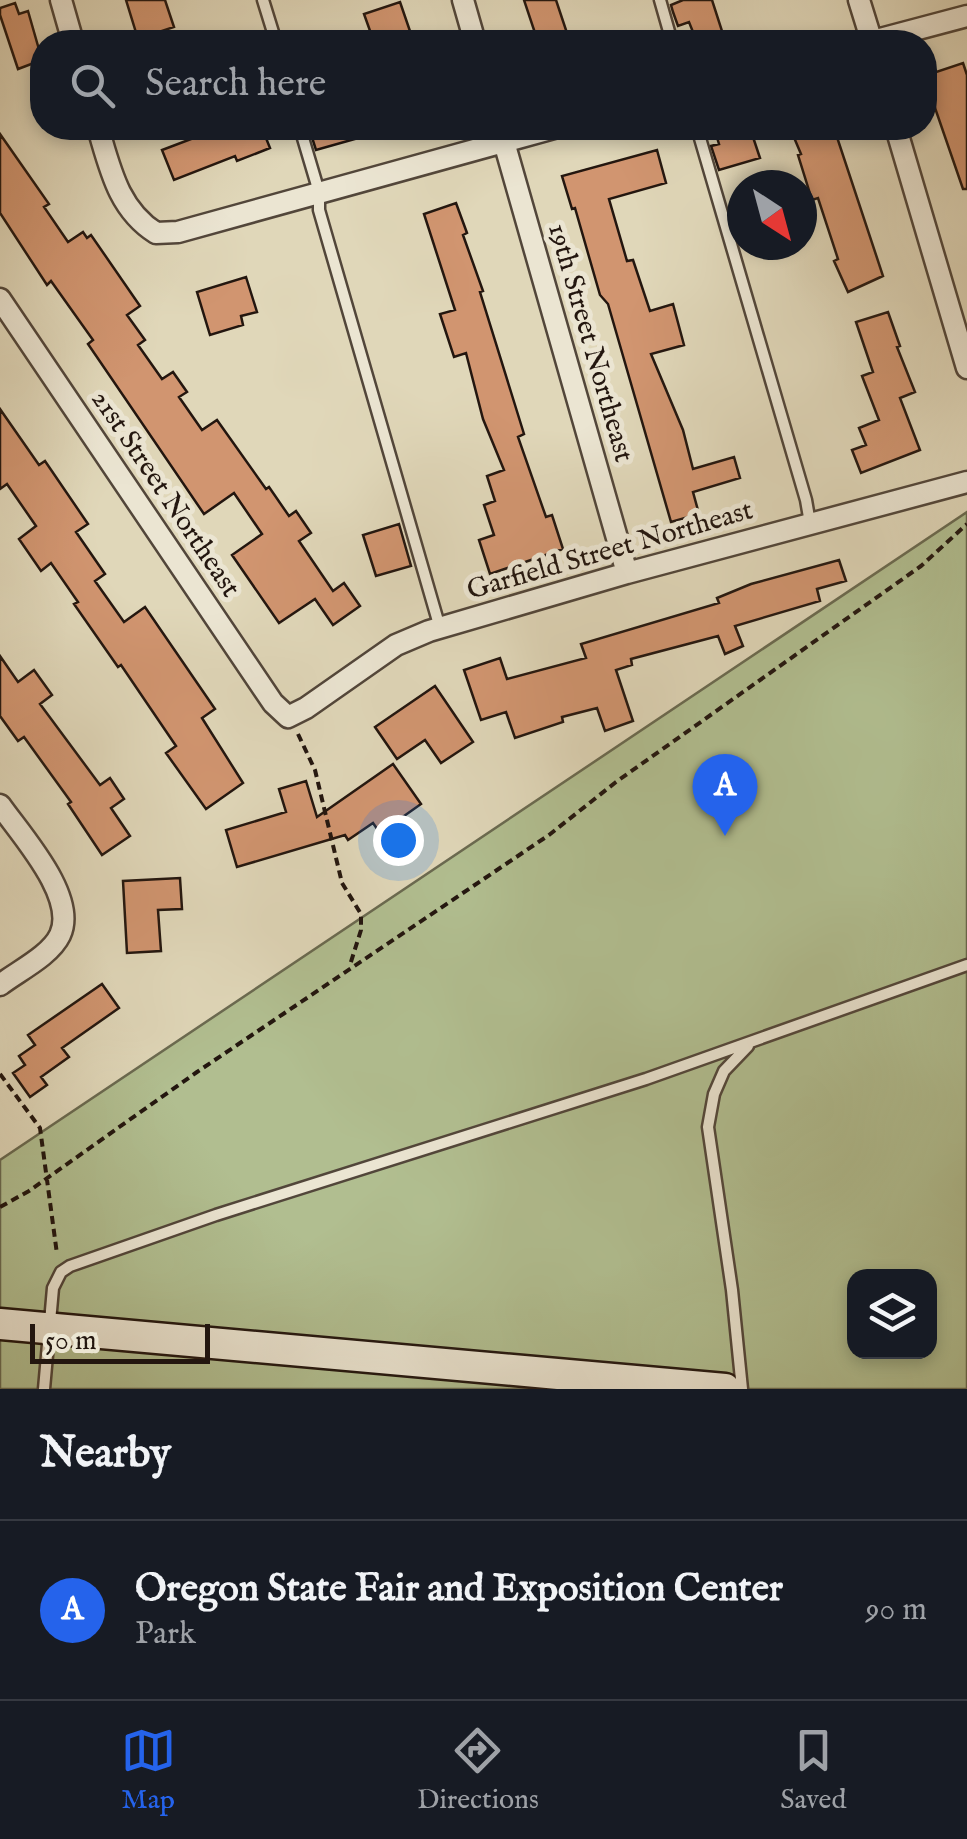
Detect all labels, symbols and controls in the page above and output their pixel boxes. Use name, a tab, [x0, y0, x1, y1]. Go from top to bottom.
search box	[30, 30, 937, 140]
icon: search	[65, 58, 120, 113]
text: Search here	[145, 61, 326, 109]
north arrow	[727, 170, 817, 260]
street label: 19th Street Northeast	[539, 220, 641, 467]
street label: 21st Street Northeast	[83, 384, 247, 605]
street label: Garfield Street Northeast	[463, 493, 757, 609]
pin: A	[692, 754, 758, 836]
your location	[373, 815, 424, 866]
map controls	[847, 1269, 937, 1359]
button: layers	[847, 1269, 937, 1359]
scale bar	[30, 1319, 210, 1364]
text: 50 m	[45, 1324, 97, 1359]
text: Nearby	[40, 1428, 171, 1481]
text: Oregon State Fair and Exposition Center	[135, 1566, 783, 1614]
text: A	[62, 1590, 83, 1631]
text: 90 m	[866, 1590, 927, 1631]
text: Park	[135, 1614, 196, 1655]
tab: Map	[121, 1723, 176, 1818]
tab: Directions	[417, 1723, 539, 1818]
tab: Saved	[780, 1723, 846, 1818]

